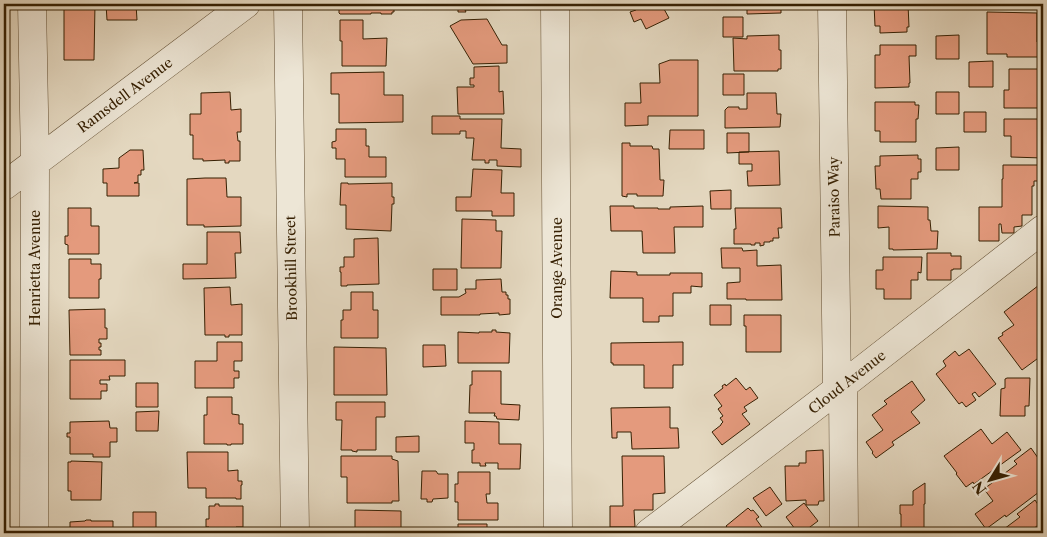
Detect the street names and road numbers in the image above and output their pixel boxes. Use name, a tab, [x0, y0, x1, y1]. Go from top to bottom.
street label: Ramsdell Avenue	[74, 53, 176, 137]
street label: Paraiso Way	[824, 156, 844, 238]
street label: Henrietta Avenue	[26, 210, 44, 326]
street label: Brookhill Street	[281, 215, 301, 321]
street label: Orange Avenue	[548, 217, 566, 319]
street label: Cloud Avenue	[805, 346, 890, 418]

